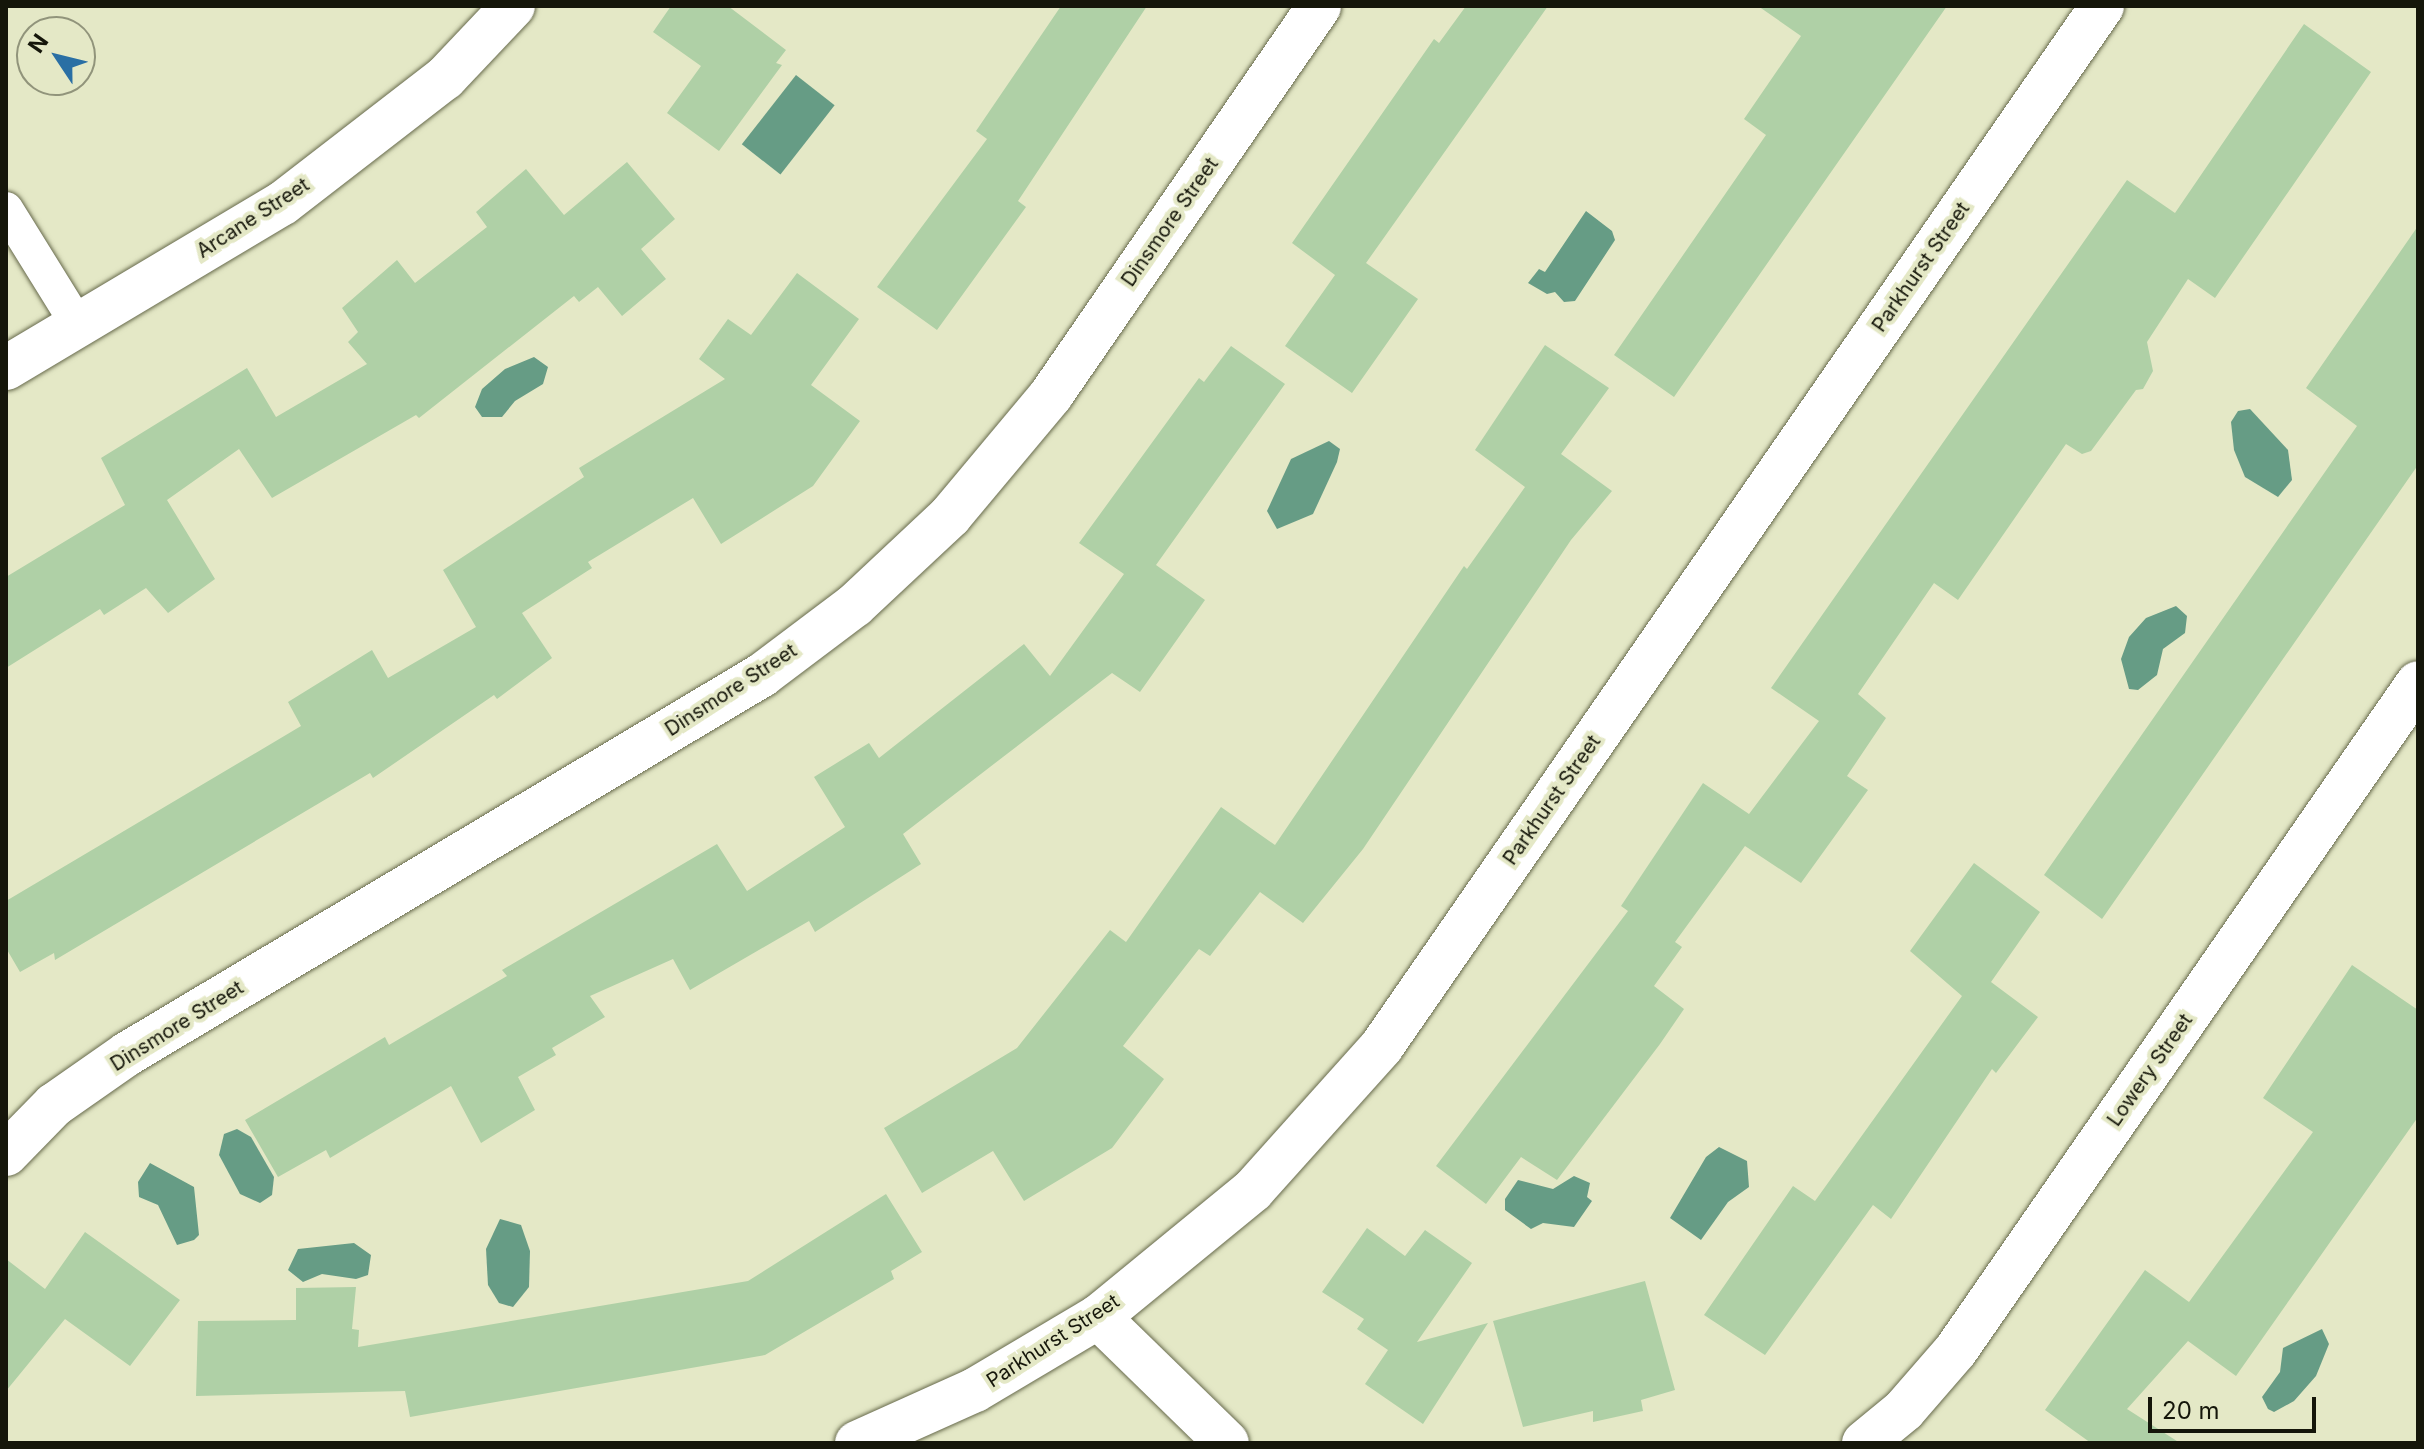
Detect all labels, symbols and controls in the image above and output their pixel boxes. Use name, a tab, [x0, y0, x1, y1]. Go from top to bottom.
north arrow	[16, 16, 96, 96]
text: N	[23, 29, 53, 58]
street label: Dinsmore Street	[1117, 153, 1223, 291]
street label: Arcane Street	[192, 173, 314, 263]
street label: Parkhurst Street	[1867, 197, 1975, 337]
street label: Dinsmore Street	[661, 639, 801, 741]
street label: Parkhurst Street	[1498, 730, 1606, 870]
street label: Dinsmore Street	[106, 976, 248, 1076]
street label: Lowery Street	[2102, 1009, 2198, 1131]
street label: Parkhurst Street	[982, 1289, 1124, 1393]
scale bar	[2152, 1381, 2320, 1431]
text: 20 m	[2162, 1396, 2220, 1425]

